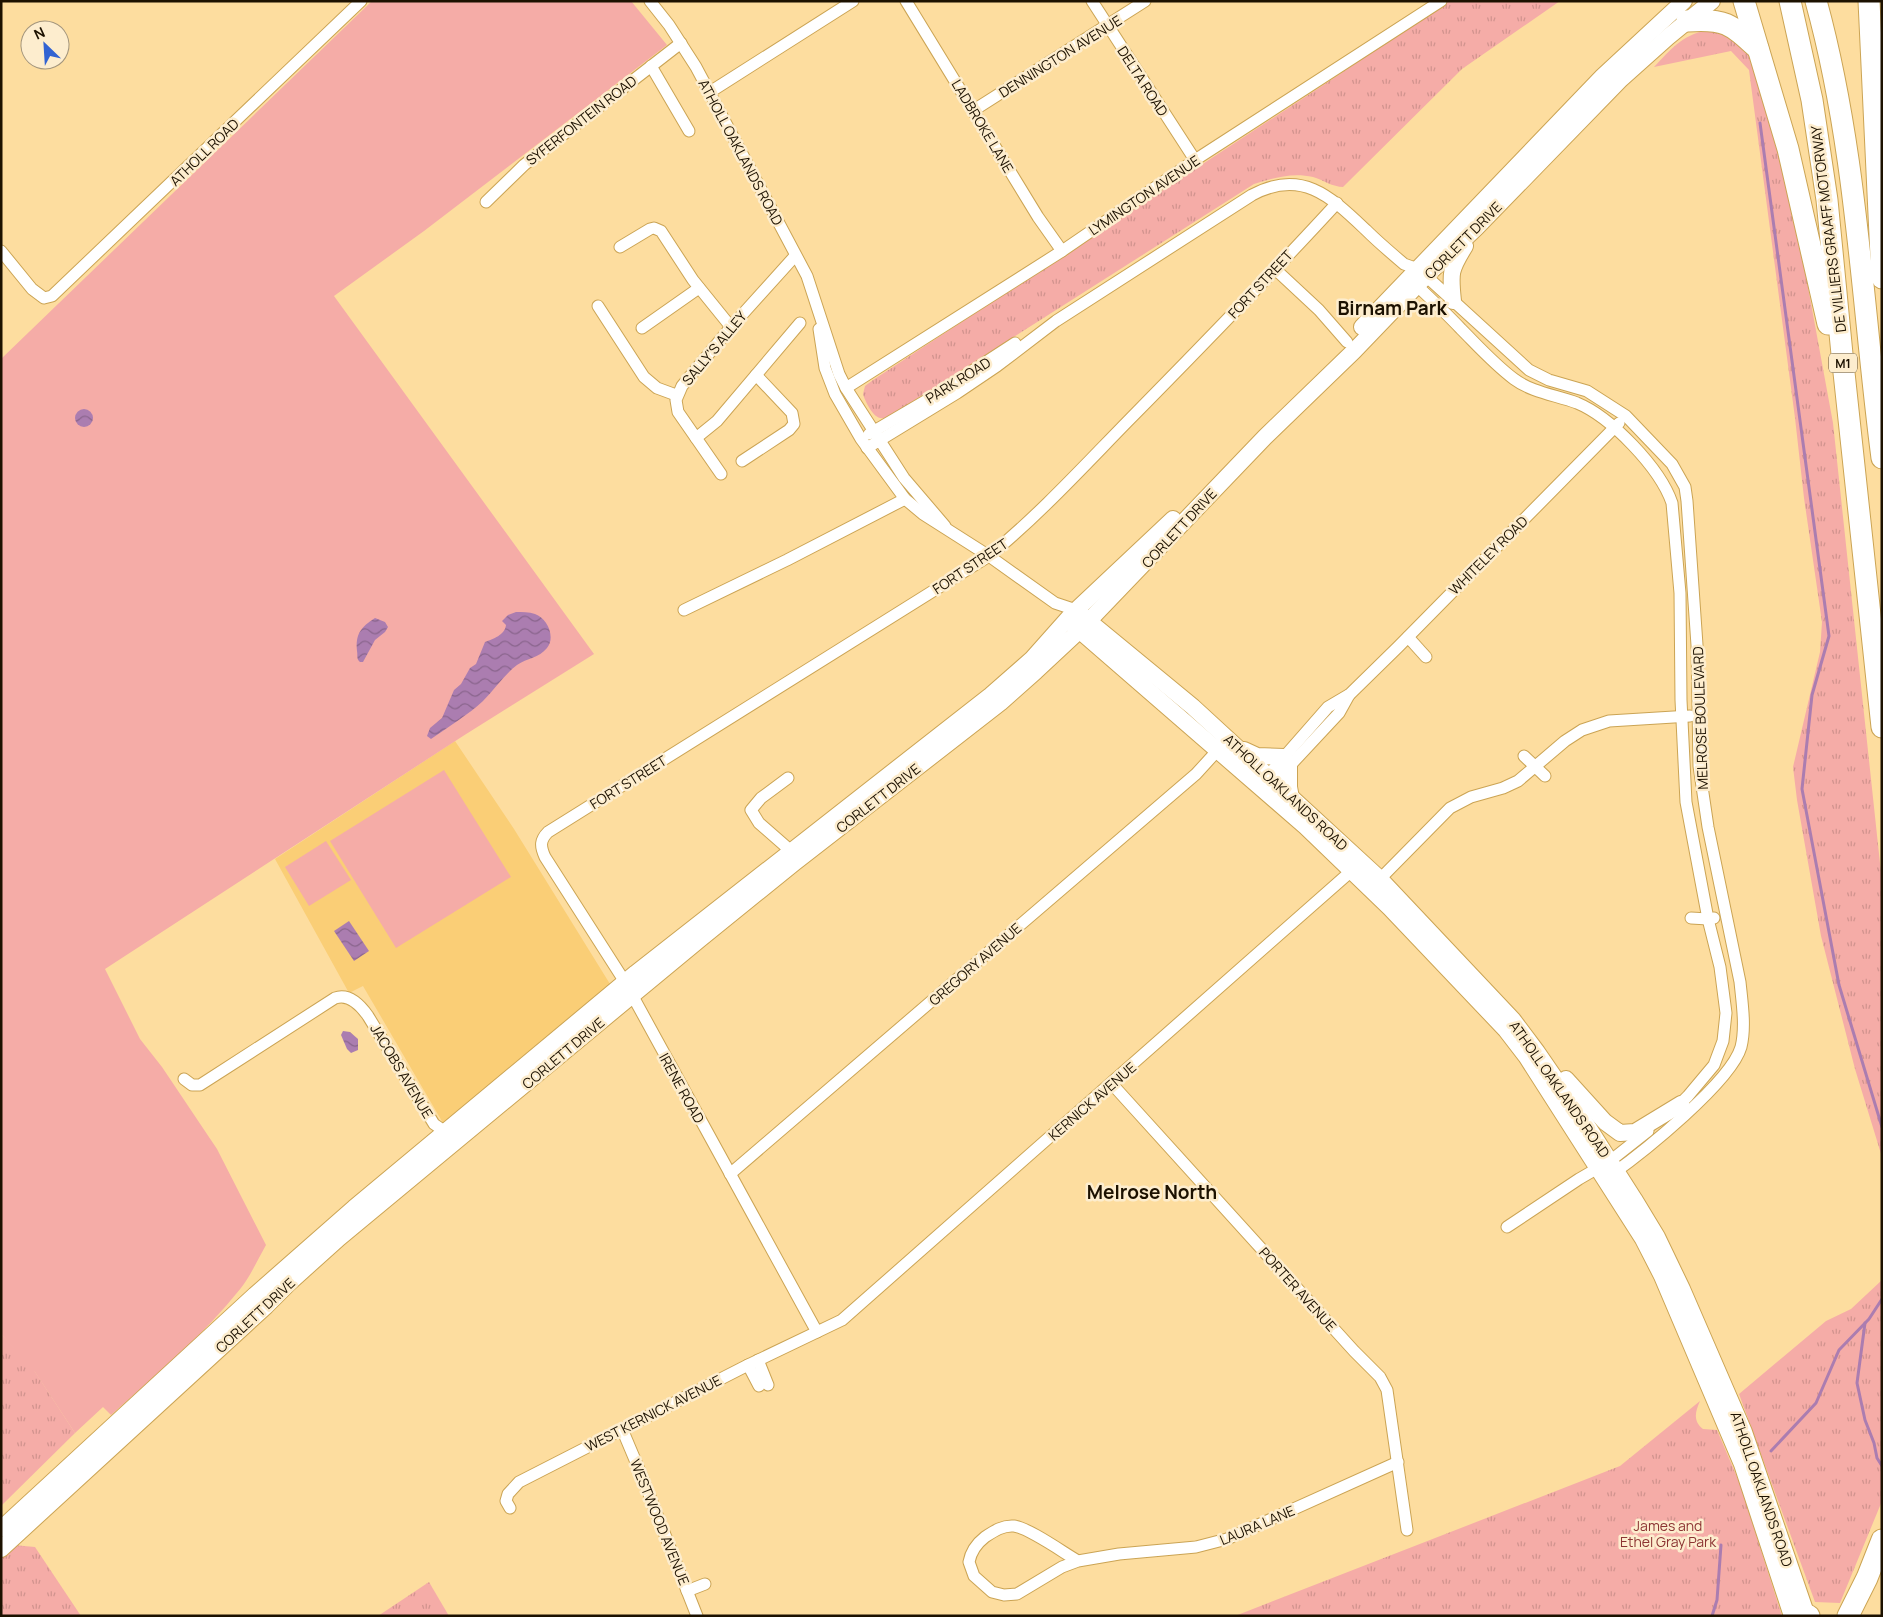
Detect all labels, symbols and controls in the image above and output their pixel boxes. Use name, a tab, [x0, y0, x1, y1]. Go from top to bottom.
street label: DENNINGTON AVENUE	[995, 10, 1125, 102]
north arrow	[20, 20, 70, 70]
text: N	[31, 22, 48, 44]
street label: DELTA ROAD	[1113, 42, 1173, 120]
street label: SYFERFONTEIN ROAD	[522, 71, 640, 169]
street label: ATHOLL OAKLANDS ROAD	[694, 76, 788, 228]
street label: LADBROKE LANE	[948, 76, 1018, 176]
street label: ATHOLL ROAD	[165, 114, 243, 190]
street label: DE VILLIERS GRAAFF MOTORWAY	[1806, 124, 1850, 334]
street label: LYMINGTON AVENUE	[1085, 151, 1203, 239]
street label: CORLETT DRIVE	[1420, 197, 1506, 283]
street label: FORT STREET	[1223, 245, 1297, 322]
district label: Birnam Park	[1337, 295, 1447, 321]
street label: SALLY'S ALLEY	[677, 307, 751, 389]
street label: PARK ROAD	[922, 353, 994, 407]
road number: M1	[1829, 353, 1857, 372]
street label: CORLETT DRIVE	[1137, 484, 1221, 572]
street label: WHITELEY ROAD	[1444, 511, 1532, 599]
street label: FORT STREET	[929, 533, 1012, 598]
street label: MELROSE BOULEVARD	[1688, 646, 1712, 790]
street label: ATHOLL OAKLANDS ROAD	[1220, 730, 1352, 854]
street label: FORT STREET	[586, 751, 670, 813]
street label: CORLETT DRIVE	[832, 759, 924, 837]
street label: GREGORY AVENUE	[925, 919, 1025, 1009]
street label: CORLETT DRIVE	[518, 1013, 608, 1093]
street label: ATHOLL OAKLANDS ROAD	[1506, 1017, 1614, 1161]
street label: JACOBS AVENUE	[366, 1020, 438, 1122]
street label: IRENE ROAD	[655, 1050, 709, 1126]
street label: KERNICK AVENUE	[1044, 1058, 1140, 1144]
district label: Melrose North	[1087, 1179, 1217, 1205]
street label: PORTER AVENUE	[1255, 1243, 1341, 1335]
street label: CORLETT DRIVE	[211, 1273, 299, 1357]
street label: WEST KERNICK AVENUE	[582, 1370, 724, 1456]
street label: ATHOLL OAKLANDS ROAD	[1727, 1409, 1797, 1569]
street label: WESTWOOD AVENUE	[626, 1456, 694, 1588]
street label: LAURA LANE	[1217, 1501, 1297, 1549]
park label: James and Ethel Gray Park	[1620, 1516, 1717, 1551]

